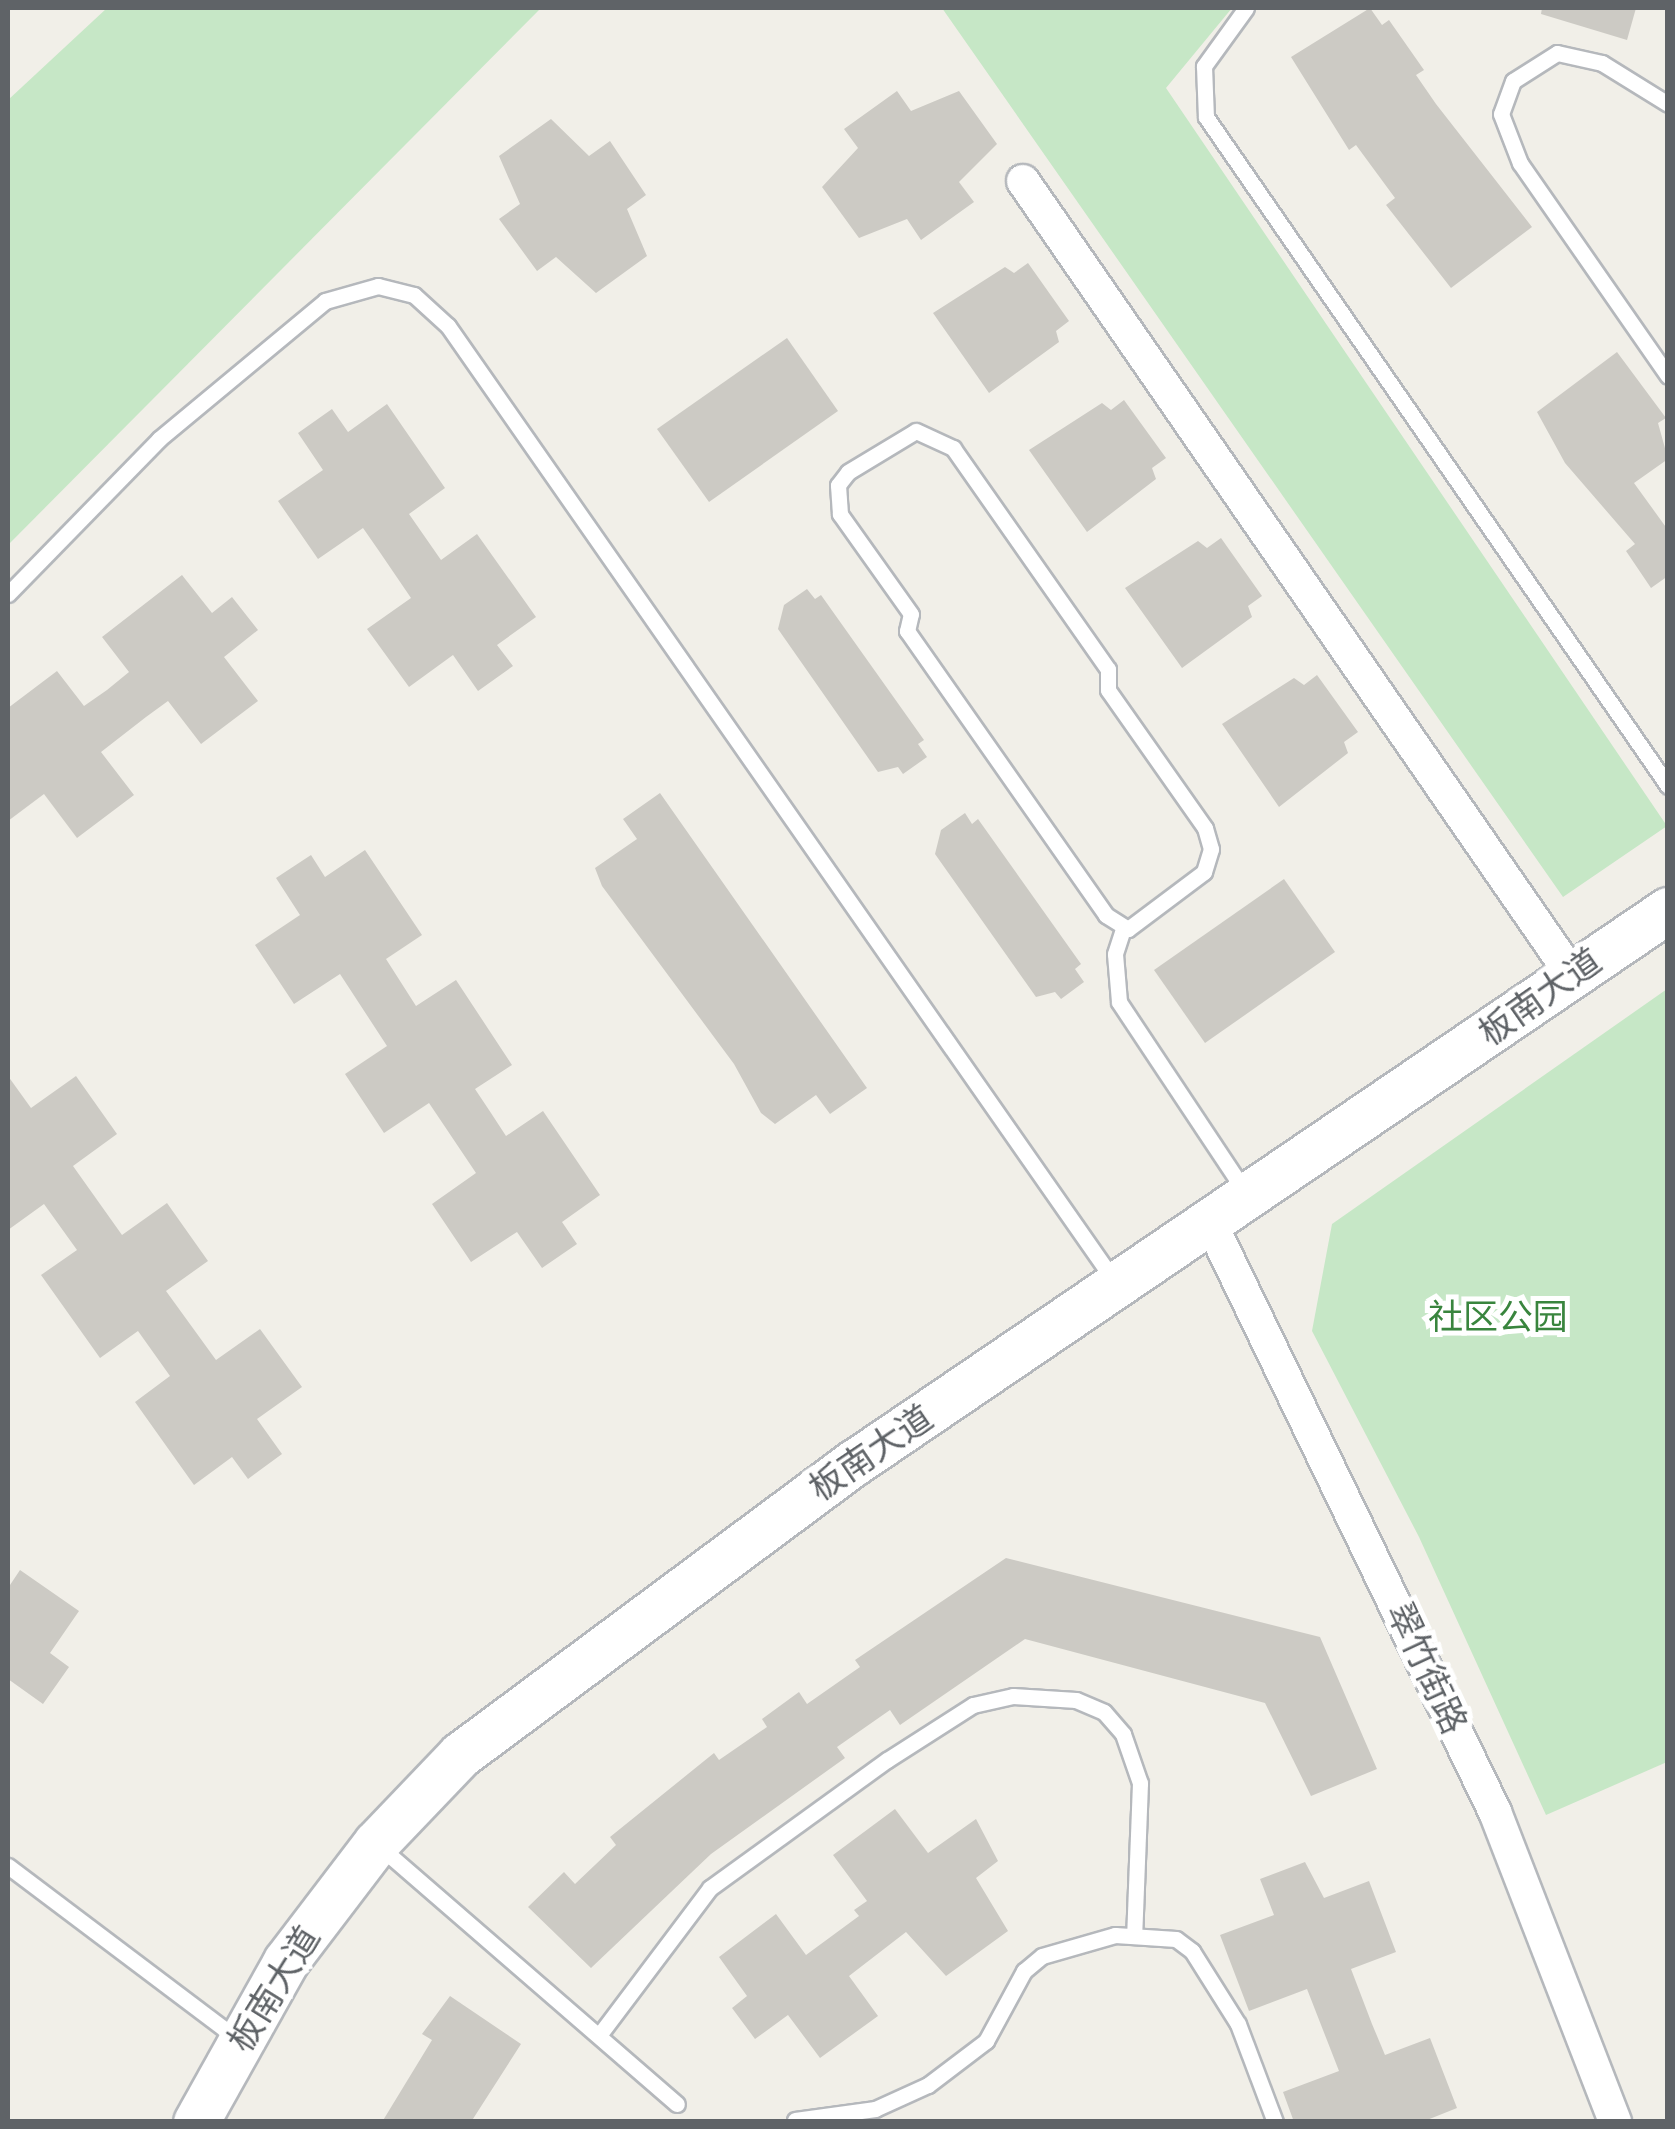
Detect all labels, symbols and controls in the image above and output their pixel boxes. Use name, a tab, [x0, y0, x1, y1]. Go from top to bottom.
street label: 板南大道	[1471, 940, 1609, 1054]
park label: 社区公园	[1428, 1296, 1568, 1338]
street label: 板南大道	[801, 1396, 941, 1510]
street label: 翠竹街路	[1378, 1596, 1476, 1740]
street label: 板南大道	[219, 1919, 329, 2059]

